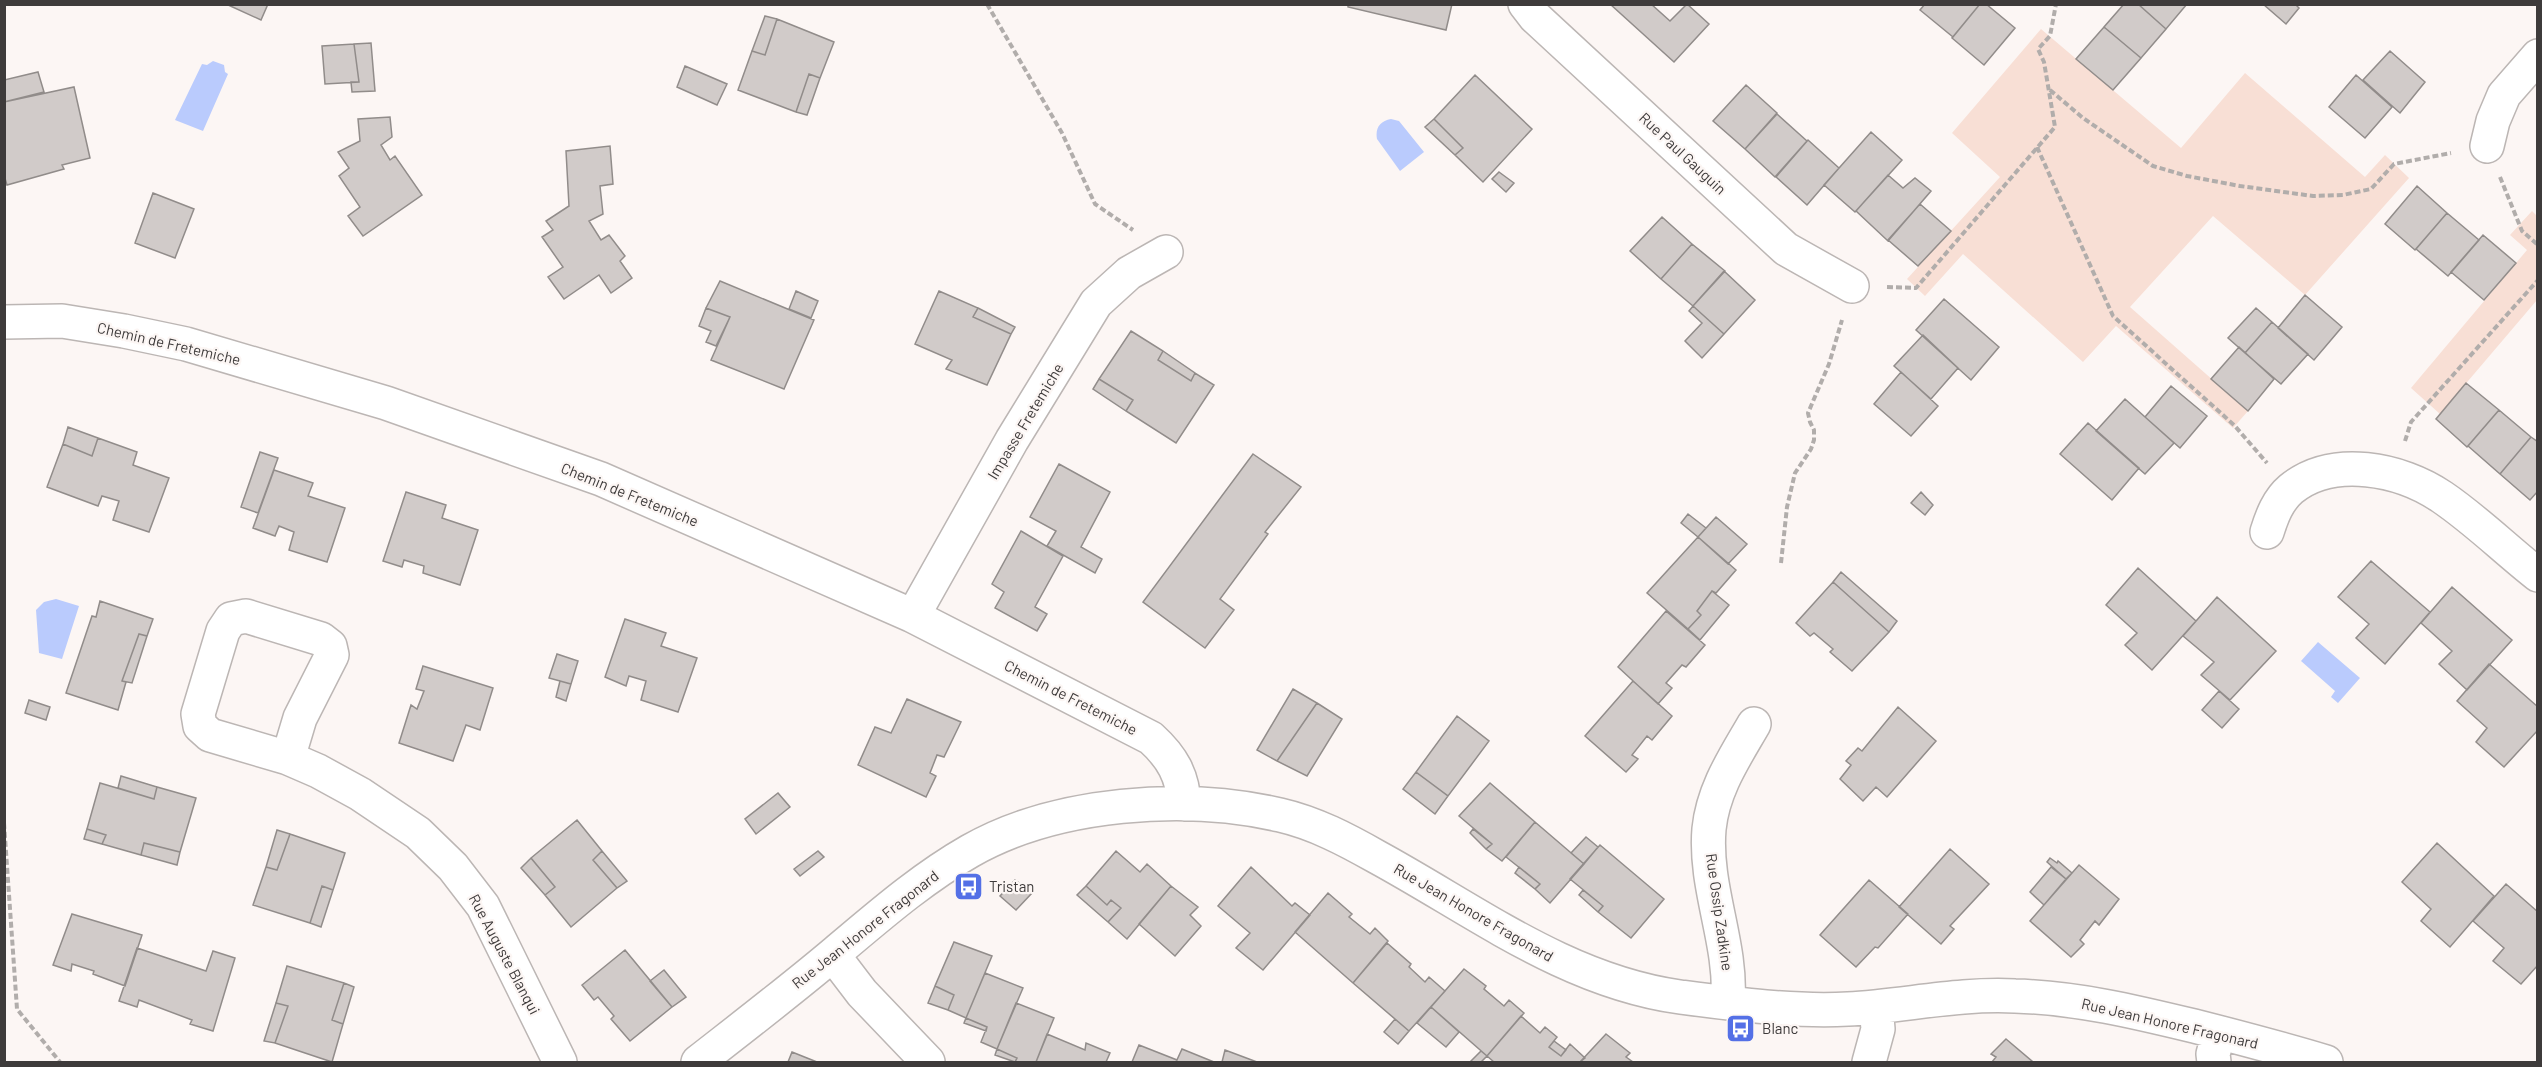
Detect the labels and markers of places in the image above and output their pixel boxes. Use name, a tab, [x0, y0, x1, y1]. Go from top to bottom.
bus stop icon: Tristan	[952, 870, 984, 902]
place label: Tristan	[989, 877, 1034, 895]
bus stop icon: Blanc	[1725, 1012, 1757, 1044]
place label: Blanc	[1762, 1019, 1799, 1037]

